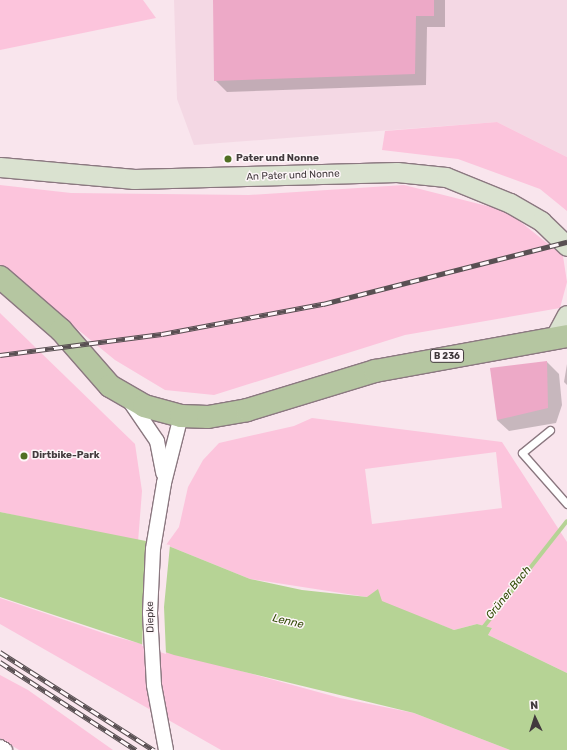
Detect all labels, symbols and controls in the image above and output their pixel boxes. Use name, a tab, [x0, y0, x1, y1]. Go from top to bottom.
place label: Pater und Nonne	[236, 153, 319, 165]
marker: Pater und Nonne	[223, 154, 233, 164]
street label: An Pater und Nonne	[246, 168, 340, 184]
road number: B 236	[430, 349, 464, 363]
place label: Dirtbike-Park	[32, 450, 100, 462]
marker: Dirtbike-Park	[19, 451, 29, 461]
water label: Grüner Bach	[484, 564, 534, 622]
street label: Diepke	[145, 601, 157, 633]
water label: Lenne	[271, 612, 305, 632]
north arrow	[515, 698, 555, 738]
text: N	[530, 699, 539, 712]

